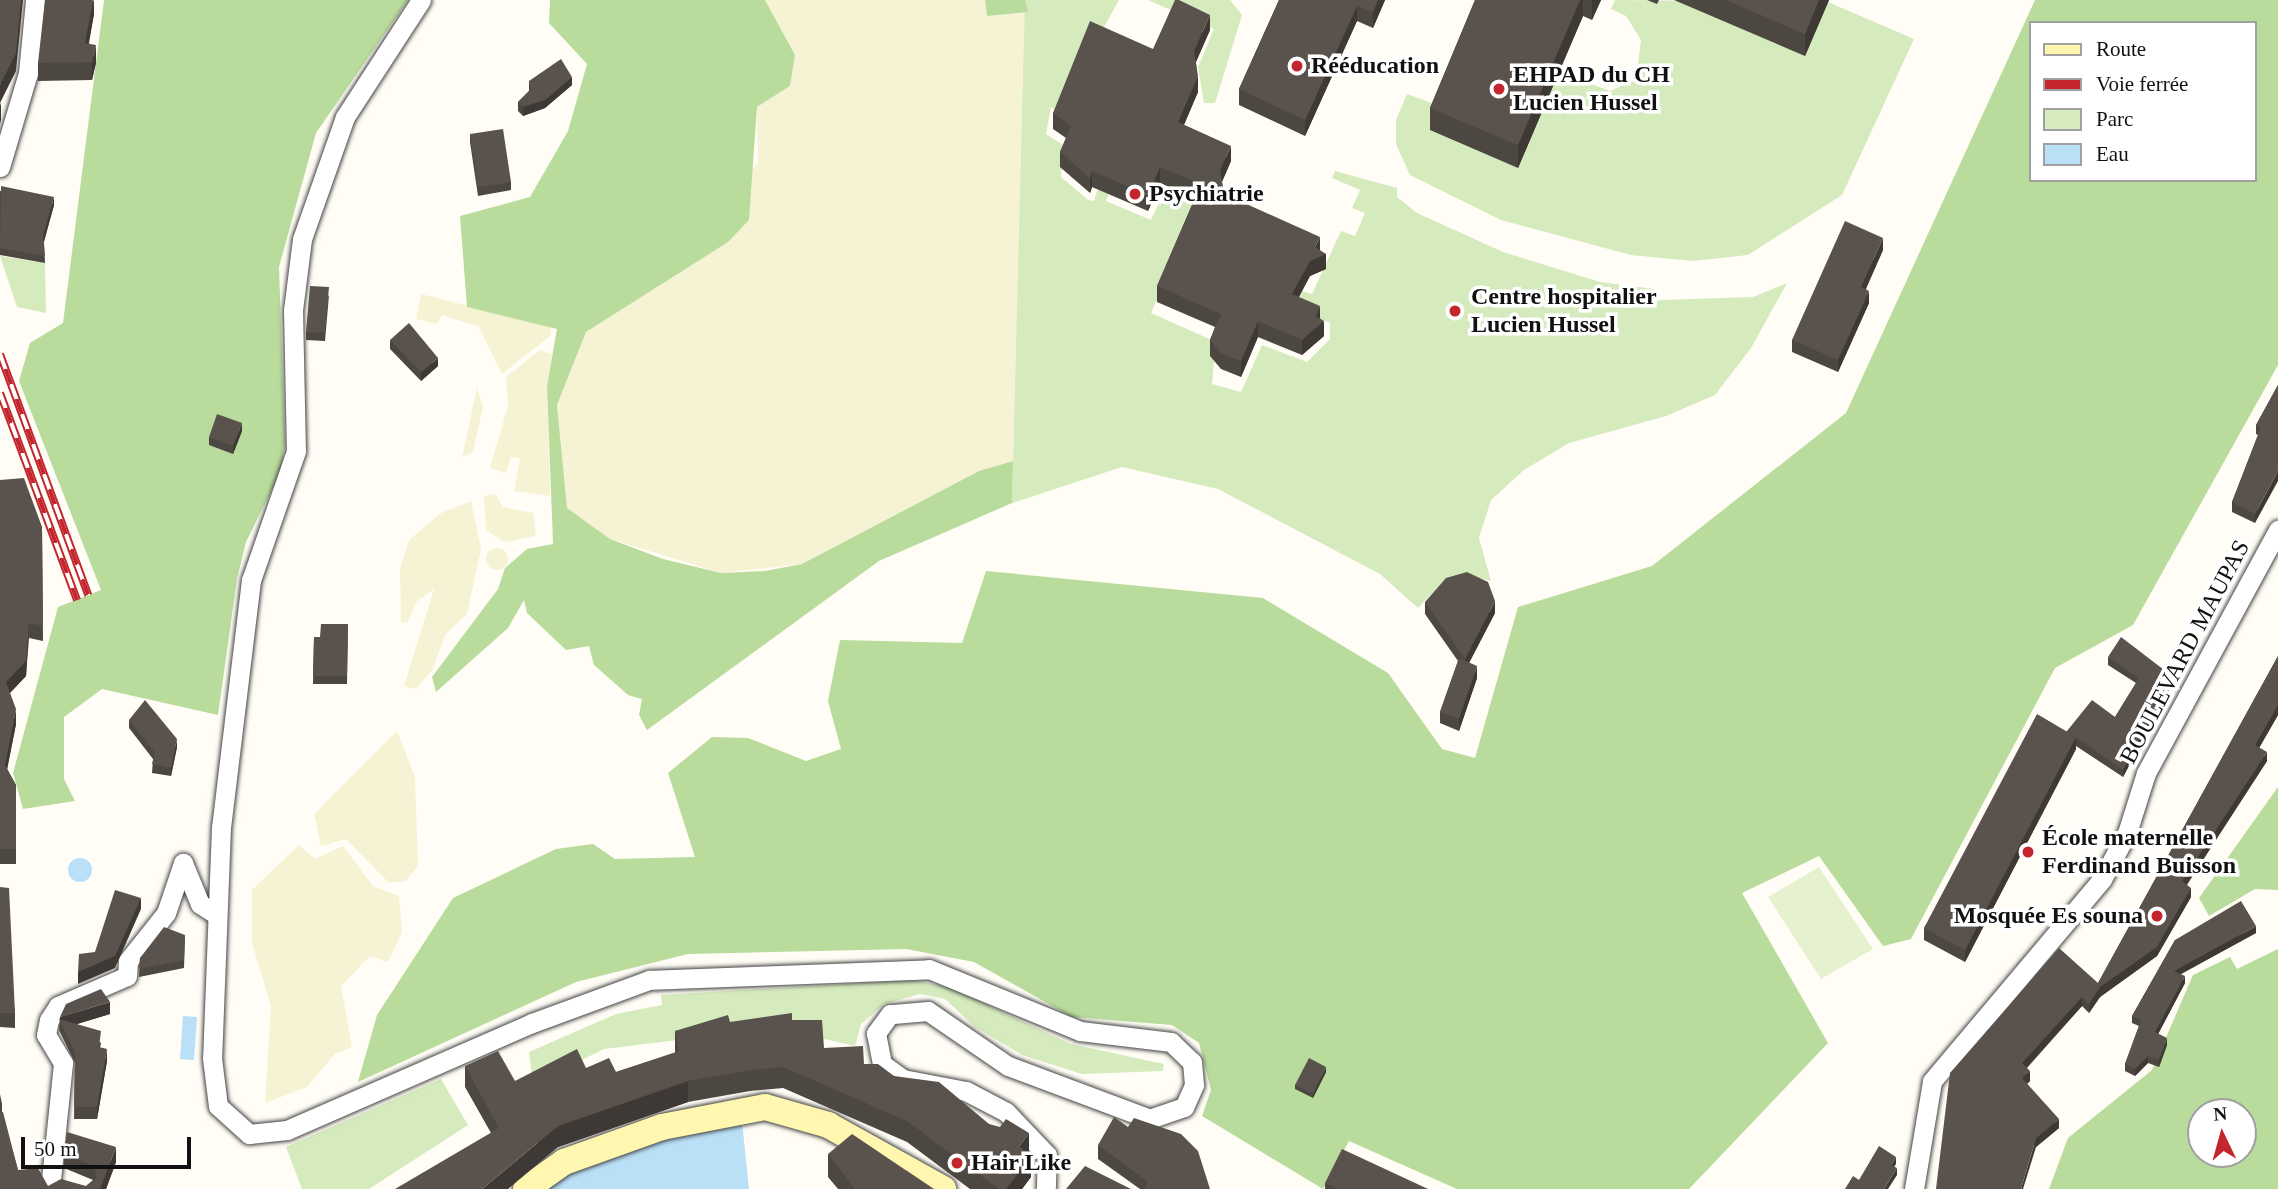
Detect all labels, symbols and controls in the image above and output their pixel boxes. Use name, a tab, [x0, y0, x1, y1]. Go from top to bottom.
legend	[2030, 21, 2257, 182]
text: Route	[2096, 37, 2146, 61]
place label: Rééducation	[1311, 52, 1439, 80]
marker: Rééducation	[1289, 58, 1305, 74]
place label: EHPAD du CH Lucien Hussel	[1513, 61, 1670, 117]
text: Voie ferrée	[2096, 72, 2188, 96]
marker: EHPAD du CH Lucien Hussel	[1491, 81, 1507, 97]
text: Parc	[2096, 107, 2133, 131]
text: Eau	[2096, 142, 2129, 166]
place label: Psychiatrie	[1149, 180, 1264, 208]
marker: Psychiatrie	[1127, 186, 1143, 202]
place label: Centre hospitalier Lucien Hussel	[1471, 283, 1657, 339]
marker: Centre hospitalier Lucien Hussel	[1445, 301, 1465, 321]
street label: BOULEVARD MAUPAS	[2114, 535, 2256, 769]
place label: École maternelle Ferdinand Buisson	[2042, 824, 2236, 880]
marker: École maternelle Ferdinand Buisson	[2020, 844, 2036, 860]
place label: Mosquée Es souna	[1954, 902, 2143, 930]
marker: Mosquée Es souna	[2149, 908, 2165, 924]
north arrow	[2187, 1098, 2257, 1168]
text: N	[2213, 1103, 2228, 1125]
scale bar	[24, 1122, 194, 1166]
text: 50 m	[34, 1137, 77, 1161]
place label: Hair Like	[971, 1149, 1072, 1177]
marker: Hair Like	[949, 1155, 965, 1171]

